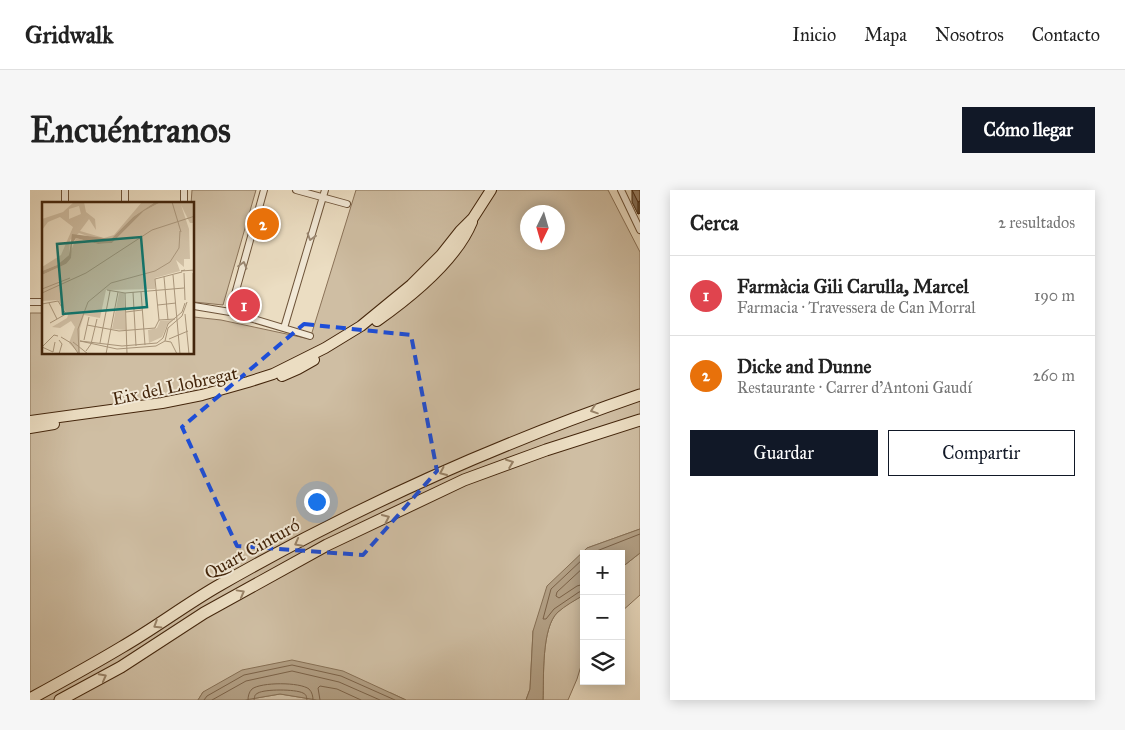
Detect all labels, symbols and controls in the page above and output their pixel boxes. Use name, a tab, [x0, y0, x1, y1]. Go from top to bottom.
text: Gridwalk	[25, 20, 113, 50]
text: Inicio	[792, 24, 836, 46]
text: Mapa	[864, 24, 907, 46]
text: Nosotros	[935, 24, 1004, 46]
text: Contacto	[1032, 24, 1100, 46]
button: Cómo llegar	[962, 107, 1095, 153]
text: Encuéntranos	[30, 109, 231, 152]
inset map	[42, 202, 195, 355]
pin: 2	[247, 205, 279, 243]
north arrow	[520, 205, 565, 250]
text: Cerca	[690, 210, 739, 236]
text: 2 resultados	[998, 213, 1075, 232]
one-way arrow	[306, 232, 316, 240]
one-way arrow	[238, 262, 248, 270]
text: Farmàcia Gili Carulla, Marcel	[737, 275, 969, 298]
pin: 1	[228, 286, 260, 324]
text: 1	[703, 286, 709, 305]
text: 190 m	[1034, 286, 1075, 305]
text: Farmacia · Travessera de Can Morral	[737, 298, 976, 317]
text: Dicke and Dunne	[737, 355, 871, 378]
street label: Eix del Llobregat	[110, 362, 240, 411]
text: 2	[702, 366, 710, 385]
text: 260 m	[1033, 366, 1075, 385]
text: Restaurante · Carrer d'Antoni Gaudí	[737, 378, 972, 397]
one-way arrow	[590, 405, 599, 415]
button: Guardar	[690, 430, 878, 476]
button: Compartir	[888, 430, 1075, 476]
one-way arrow	[505, 459, 514, 469]
one-way arrow	[439, 465, 448, 476]
your location	[304, 489, 330, 515]
street label: Quart Cinturó	[200, 514, 304, 584]
one-way arrow	[380, 514, 389, 524]
one-way arrow	[294, 537, 303, 547]
map controls	[580, 550, 625, 685]
button: +	[580, 550, 625, 595]
one-way arrow	[236, 589, 245, 599]
button: −	[580, 595, 625, 640]
one-way arrow	[154, 618, 163, 628]
button: layers	[580, 640, 625, 685]
one-way arrow	[97, 673, 106, 683]

